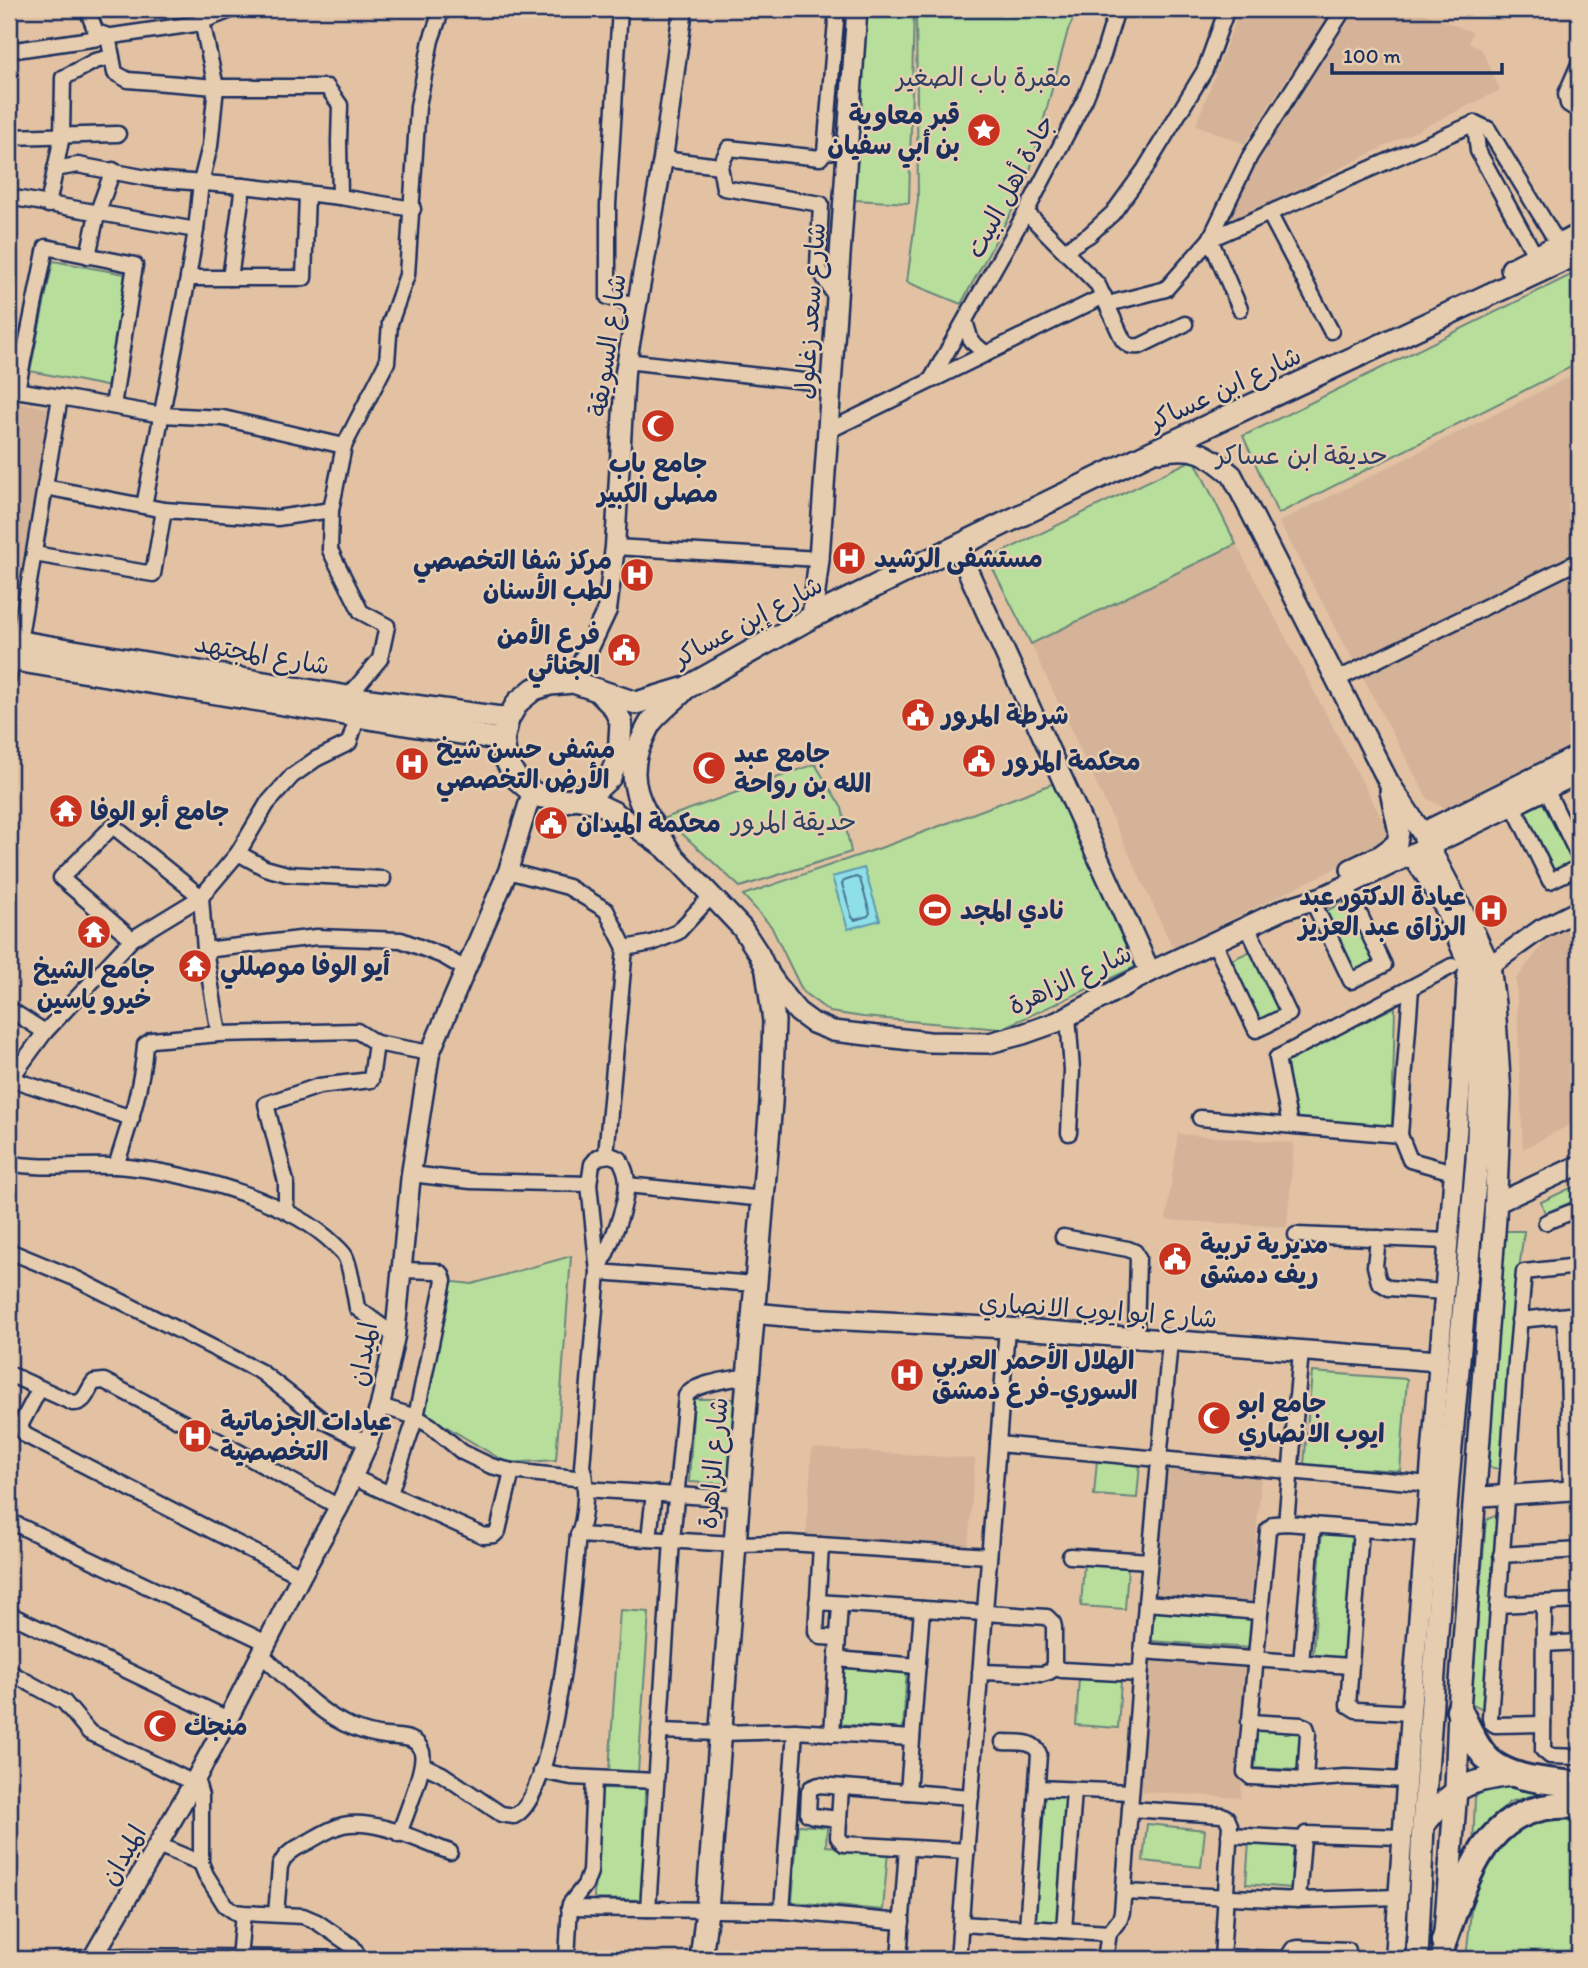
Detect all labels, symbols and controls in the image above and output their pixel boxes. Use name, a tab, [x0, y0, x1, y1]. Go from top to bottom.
scale bar	[1332, 32, 1502, 76]
text: 100 m	[1343, 43, 1401, 68]
park label: مقبرة باب الصغير	[894, 61, 1072, 93]
place label: قبر معاوية بن أبي سفيان	[827, 99, 960, 169]
street label: جادة أهل البيت	[959, 109, 1061, 263]
place icon: قبر معاوية بن أبي سفيان	[965, 111, 1003, 149]
street label: شارع سعد زغلول	[788, 221, 834, 401]
street label: شارع السويقة	[581, 272, 635, 419]
street label: شارع ابن عساكر	[1142, 339, 1307, 440]
mosque icon: جامع باب مصلى الكبير	[639, 407, 677, 445]
park label: حديقة ابن عساكر	[1214, 439, 1388, 471]
place label: جامع باب مصلى الكبير	[595, 447, 718, 510]
hospital icon: مستشفى الرشيد	[830, 539, 868, 577]
place label: مستشفى الرشيد	[874, 542, 1043, 575]
place label: مركز شفا التخصصي لطب الأسنان	[413, 544, 612, 606]
hospital icon: مركز شفا التخصصي لطب الأسنان	[618, 556, 656, 594]
street label: شارع إبن عساكر	[666, 568, 829, 676]
place label: فرع الأمن الجنائي	[497, 617, 600, 689]
street label: شارع المجتهد	[191, 626, 332, 684]
public building icon: فرع الأمن الجنائي	[605, 631, 643, 669]
public building icon: شرطة المرور	[899, 696, 937, 734]
place label: شرطة المرور	[940, 699, 1069, 731]
place label: مشفى حسن شيخ الأرض التخصصي	[436, 733, 615, 803]
place label: جامع عبد الله بن رواحة	[734, 737, 871, 799]
public building icon: محكمة المرور	[960, 742, 998, 780]
hospital icon: مشفى حسن شيخ الأرض التخصصي	[393, 745, 431, 783]
place label: محكمة المرور	[1002, 745, 1141, 777]
mosque icon: جامع عبد الله بن رواحة	[690, 749, 728, 787]
temple icon: جامع أبو الوفا	[47, 792, 85, 830]
place label: جامع أبو الوفا	[90, 795, 229, 830]
public building icon: محكمة الميدان	[532, 804, 570, 842]
park label: حديقة المرور	[730, 805, 856, 837]
place label: محكمة الميدان	[576, 807, 721, 839]
place label: عيادة الدكتور عبد الرزاق عبد العزيز	[1296, 880, 1466, 942]
sports icon: نادي المجد	[916, 891, 954, 929]
hospital icon: عيادة الدكتور عبد الرزاق عبد العزيز	[1472, 892, 1510, 930]
place label: نادي المجد	[960, 894, 1064, 929]
temple icon: جامع الشيخ خيرو ياسين	[75, 913, 113, 951]
street label: شارع الزاهرة	[1003, 937, 1138, 1023]
temple icon: أيو الوفا موصللي	[176, 947, 214, 985]
place label: أيو الوفا موصللي	[220, 950, 390, 990]
place label: جامع الشيخ خيرو ياسين	[33, 953, 155, 1015]
place label: مديرية تربية ريف دمشق	[1200, 1228, 1328, 1290]
public building icon: مديرية تربية ريف دمشق	[1156, 1240, 1194, 1278]
street label: شارع ابو ايوب الانصاري	[977, 1286, 1218, 1337]
street label: الميدان	[342, 1319, 384, 1389]
place label: الهلال الأحمر العربي السوري-فرع دمشق	[932, 1342, 1138, 1409]
hospital icon: الهلال الأحمر العربي السوري-فرع دمشق	[888, 1356, 926, 1394]
place label: جامع ابو ايوب الانصاري	[1236, 1387, 1385, 1452]
street label: شارع الزاهرة	[691, 1396, 737, 1531]
mosque icon: جامع ابو ايوب الانصاري	[1195, 1399, 1233, 1437]
place label: عيادات الجزماتية التخصصية	[220, 1405, 392, 1467]
hospital icon: عيادات الجزماتية التخصصية	[176, 1417, 214, 1455]
mosque icon: منجك	[141, 1707, 179, 1745]
place label: منجك	[184, 1710, 248, 1742]
street label: الميدان	[93, 1819, 153, 1891]

